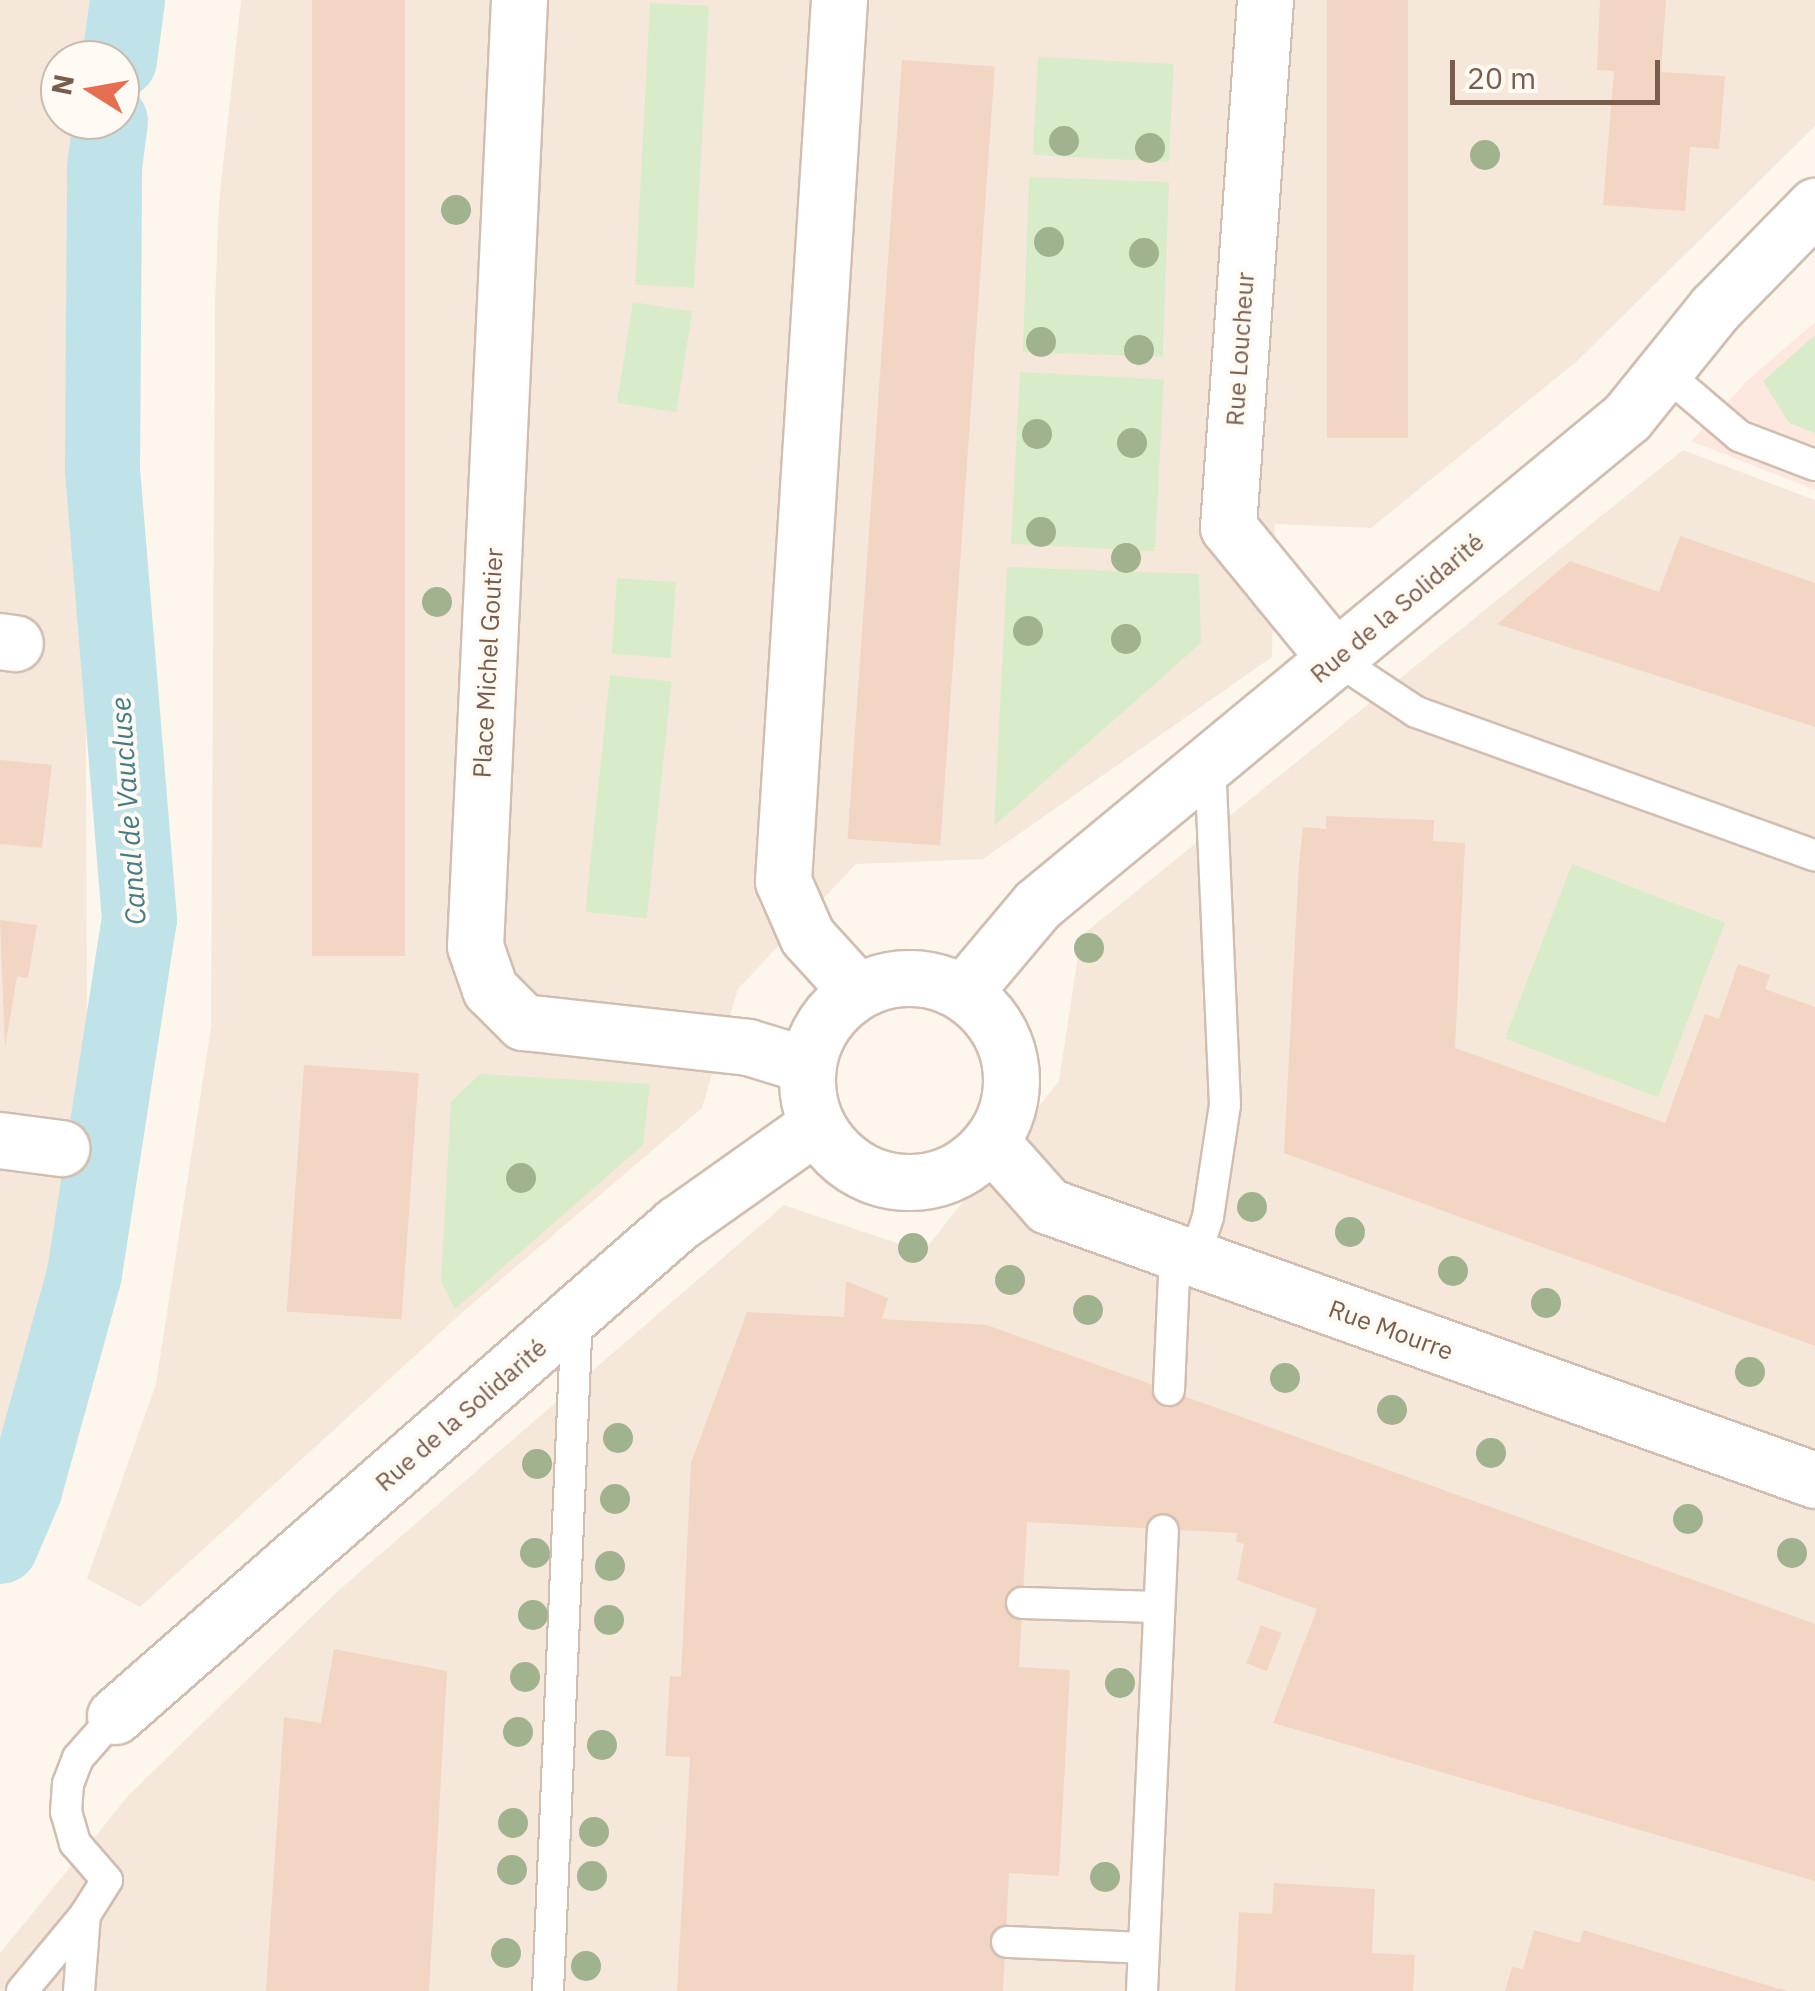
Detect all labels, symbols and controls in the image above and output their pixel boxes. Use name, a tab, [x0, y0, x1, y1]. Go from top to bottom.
north arrow	[40, 40, 140, 140]
scale bar	[1455, 40, 1665, 102]
text: 20 m	[1467, 58, 1536, 97]
text: N	[42, 71, 82, 98]
street label: Rue Loucheur	[1220, 271, 1260, 427]
street label: Rue de la Solidarité	[1304, 527, 1490, 689]
street label: Place Michel Goutier	[467, 547, 509, 779]
water label: Canal de Vaucluse	[103, 696, 153, 926]
street label: Rue Mourre	[1325, 1294, 1457, 1366]
street label: Rue de la Solidarité	[369, 1332, 553, 1498]

